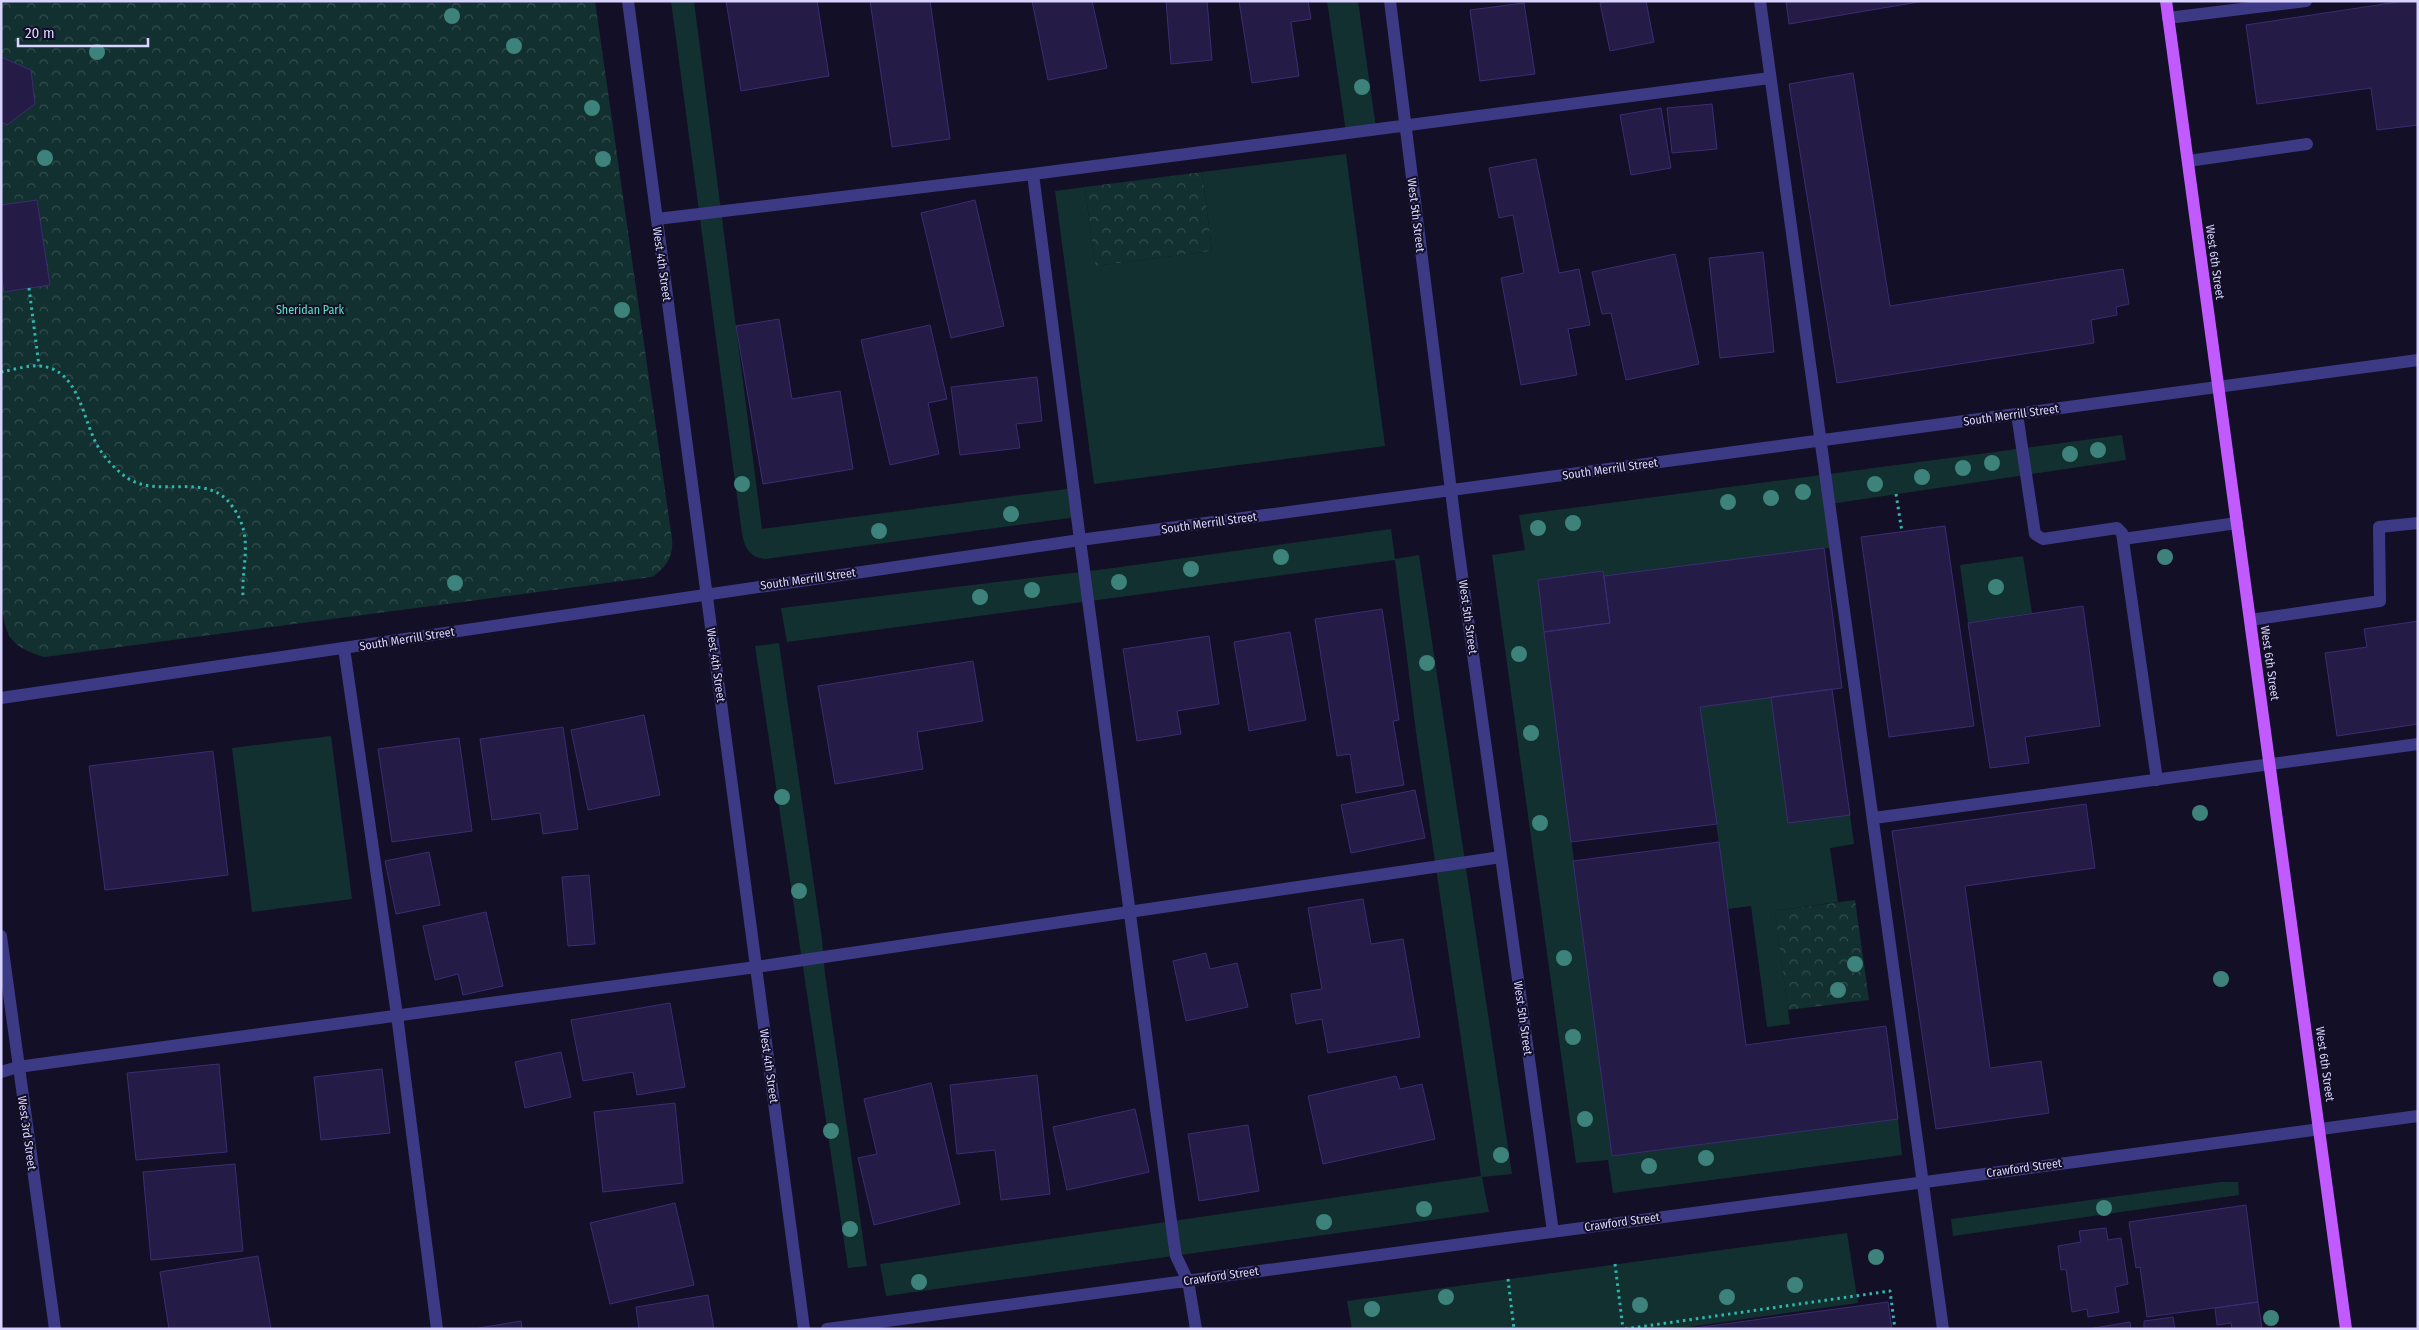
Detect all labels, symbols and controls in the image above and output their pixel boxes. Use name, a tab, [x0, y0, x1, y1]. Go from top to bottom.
scale bar	[18, 15, 148, 47]
text: 20 m	[25, 24, 55, 42]
street label: West 5th Street	[1405, 177, 1428, 253]
street label: West 6th Street	[2203, 224, 2227, 300]
street label: West 4th Street	[650, 226, 674, 302]
park label: Sheridan Park	[276, 303, 344, 317]
street label: South Merrill Street	[1962, 401, 2060, 429]
street label: South Merrill Street	[1561, 455, 1659, 483]
street label: South Merrill Street	[1160, 509, 1258, 537]
street label: South Merrill Street	[759, 565, 857, 593]
street label: West 5th Street	[1456, 579, 1480, 655]
street label: South Merrill Street	[358, 625, 456, 653]
street label: West 6th Street	[2258, 625, 2282, 701]
street label: West 4th Street	[704, 627, 728, 703]
street label: West 5th Street	[1511, 980, 1535, 1056]
street label: West 6th Street	[2313, 1026, 2337, 1102]
street label: West 4th Street	[757, 1028, 781, 1104]
street label: West 3rd Street	[15, 1095, 39, 1171]
street label: Crawford Street	[1985, 1156, 2063, 1180]
street label: Crawford Street	[1583, 1210, 1661, 1234]
street label: Crawford Street	[1182, 1264, 1260, 1288]

